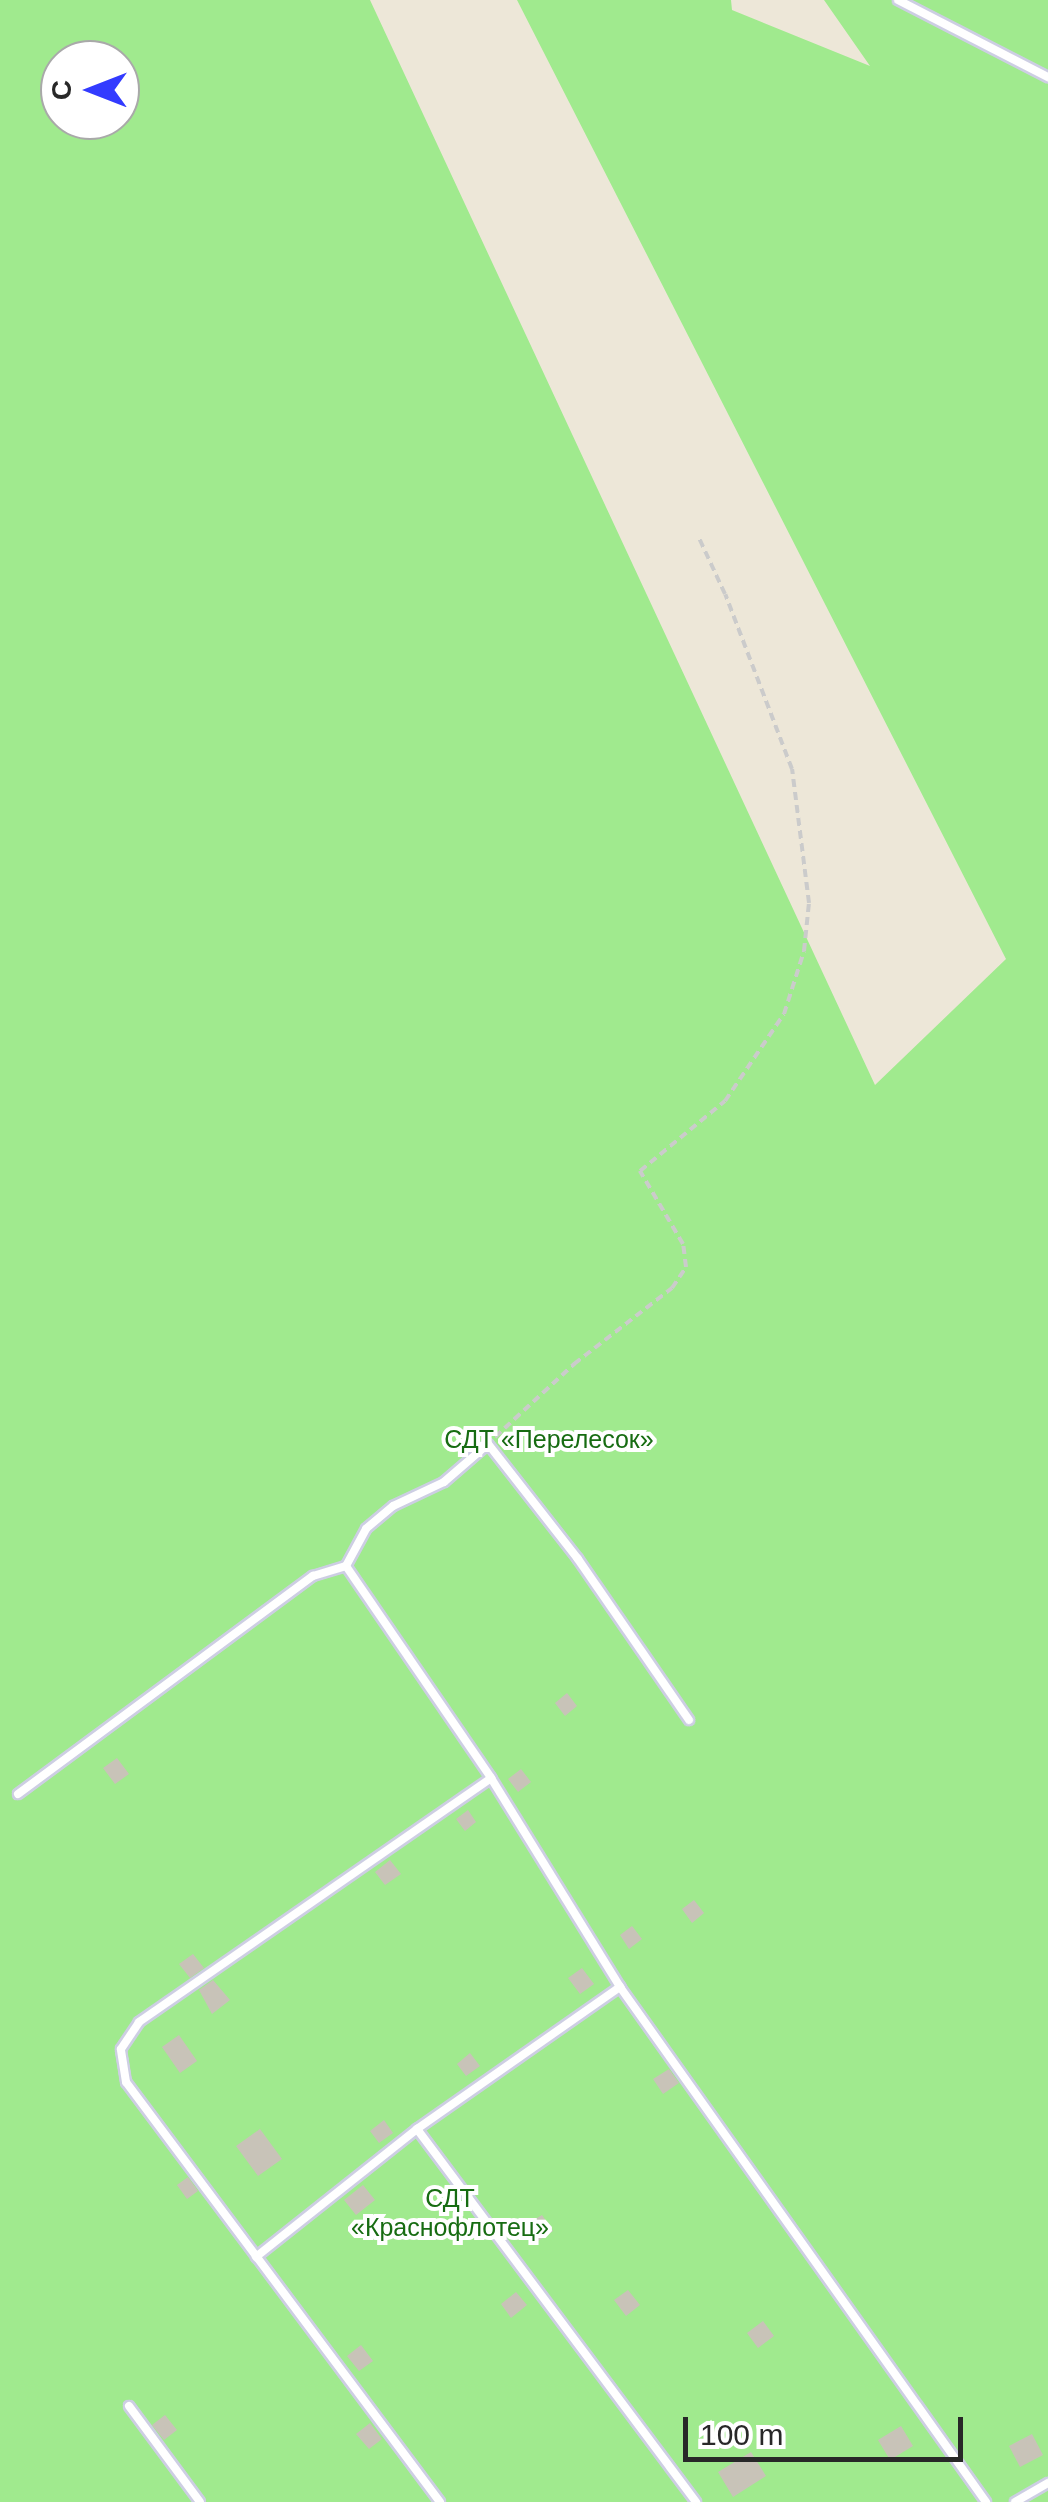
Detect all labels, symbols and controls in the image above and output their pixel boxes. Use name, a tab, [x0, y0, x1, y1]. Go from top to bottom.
north arrow	[40, 40, 140, 140]
text: С	[46, 80, 77, 100]
park label: СДТ «Перелесок»	[444, 1424, 654, 1454]
park label: СДТ «Краснофлотец»	[351, 2184, 549, 2243]
scale bar	[688, 2397, 968, 2459]
text: 100 m	[700, 2418, 783, 2451]

